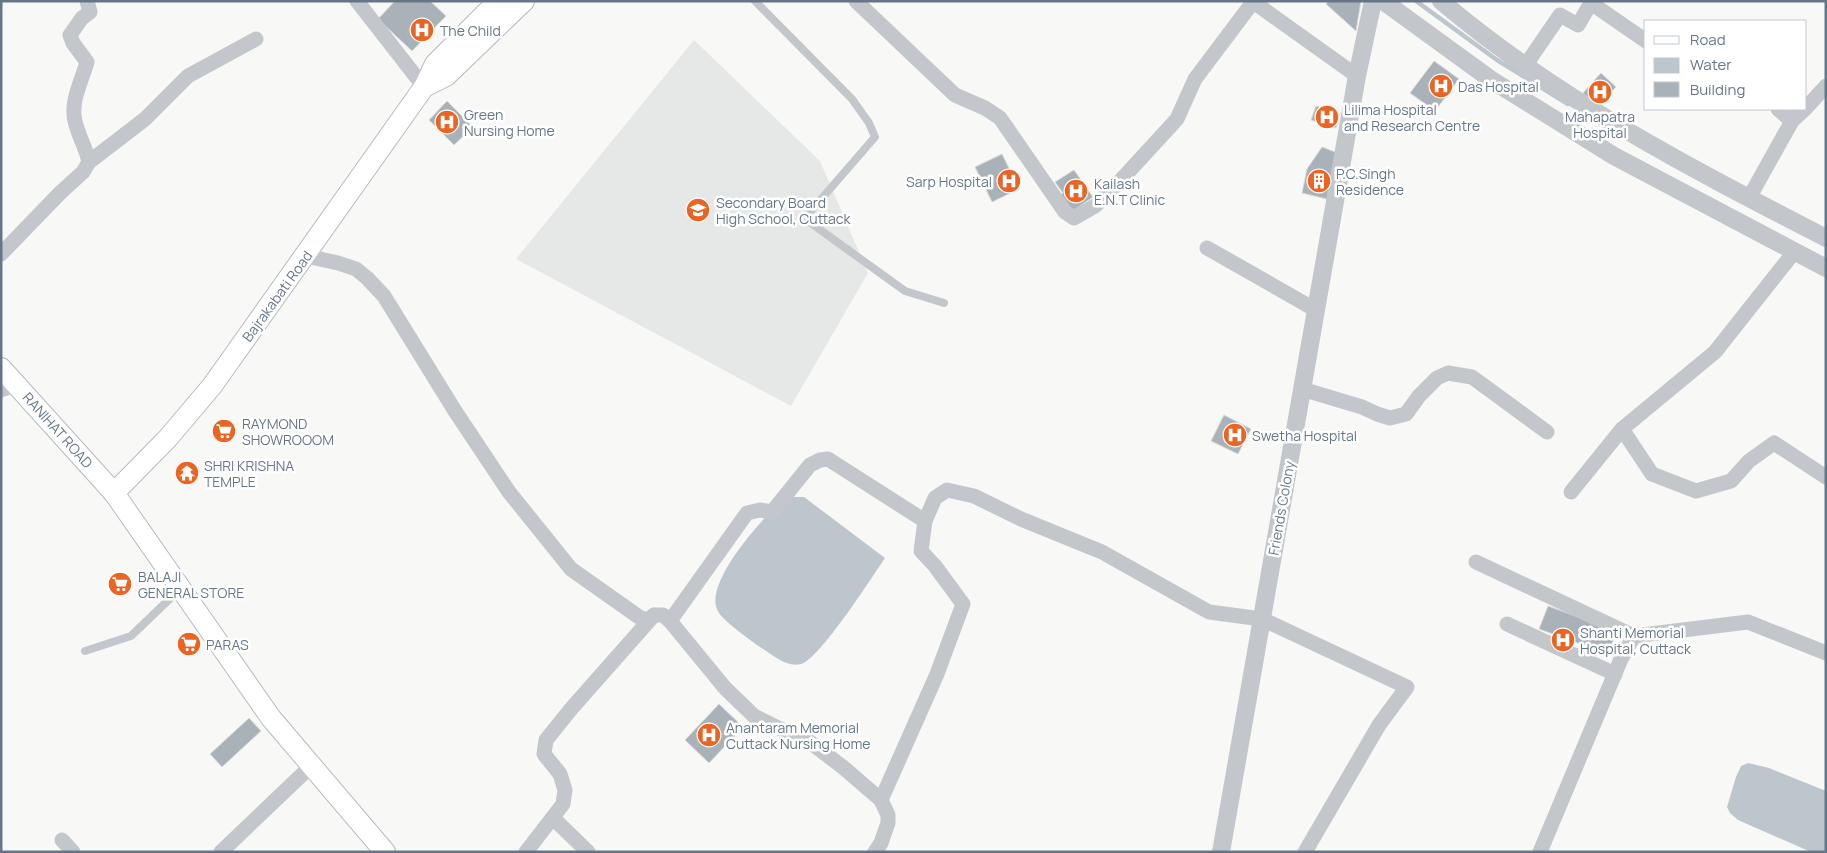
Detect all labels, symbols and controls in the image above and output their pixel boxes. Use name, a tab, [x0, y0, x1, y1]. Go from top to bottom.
hospital icon: The Child	[409, 17, 435, 43]
legend	[1644, 20, 1807, 110]
place label: The Child	[440, 21, 501, 40]
text: Road	[1690, 29, 1726, 50]
text: Water	[1690, 54, 1732, 75]
hospital icon: Das Hospital	[1428, 73, 1454, 99]
place label: Das Hospital	[1458, 77, 1539, 96]
hospital icon: Mahapatra Hospital	[1587, 79, 1613, 105]
text: Building	[1690, 79, 1745, 100]
place label: Lilima Hospital and Research Centre	[1344, 100, 1480, 135]
hospital icon: Lilima Hospital and Research Centre	[1314, 104, 1340, 130]
place label: Green Nursing Home	[464, 105, 555, 140]
place label: Mahapatra Hospital	[1565, 107, 1635, 142]
hospital icon: Green Nursing Home	[434, 109, 460, 135]
place label: P.C.Singh Residence	[1336, 164, 1404, 199]
hospital icon: Sarp Hospital	[996, 168, 1022, 194]
building icon: P.C.Singh Residence	[1306, 168, 1332, 194]
place label: Sarp Hospital	[906, 172, 992, 191]
place label: Kailash E.N.T Clinic	[1094, 174, 1166, 209]
hospital icon: Kailash E.N.T Clinic	[1063, 178, 1089, 204]
place label: Secondary Board High School, Cuttack	[716, 193, 852, 228]
school or university icon: Secondary Board High School, Cuttack	[685, 197, 711, 223]
street label: Bajrakabati Road	[238, 247, 316, 345]
street label: RANIHAT ROAD	[19, 388, 97, 472]
place label: RAYMOND SHOWROOOM	[242, 414, 334, 449]
supermarket icon: RAYMOND SHOWROOOM	[211, 418, 237, 444]
hospital icon: Swetha Hospital	[1222, 422, 1248, 448]
place label: Swetha Hospital	[1252, 426, 1357, 445]
place label: SHRI KRISHNA TEMPLE	[204, 456, 294, 491]
street label: Friends Colony	[1263, 459, 1299, 557]
temple icon: SHRI KRISHNA TEMPLE	[174, 460, 200, 486]
place label: BALAJI GENERAL STORE	[138, 567, 244, 602]
supermarket icon: BALAJI GENERAL STORE	[107, 571, 133, 597]
place label: Shanti Memorial Hospital, Cuttack	[1580, 623, 1692, 658]
hospital icon: Shanti Memorial Hospital, Cuttack	[1550, 627, 1576, 653]
supermarket icon: PARAS	[176, 631, 202, 657]
place label: PARAS	[206, 635, 249, 654]
place label: Anantaram Memorial Cuttack Nursing Home	[726, 718, 871, 753]
hospital icon: Anantaram Memorial Cuttack Nursing Home	[696, 722, 722, 748]

